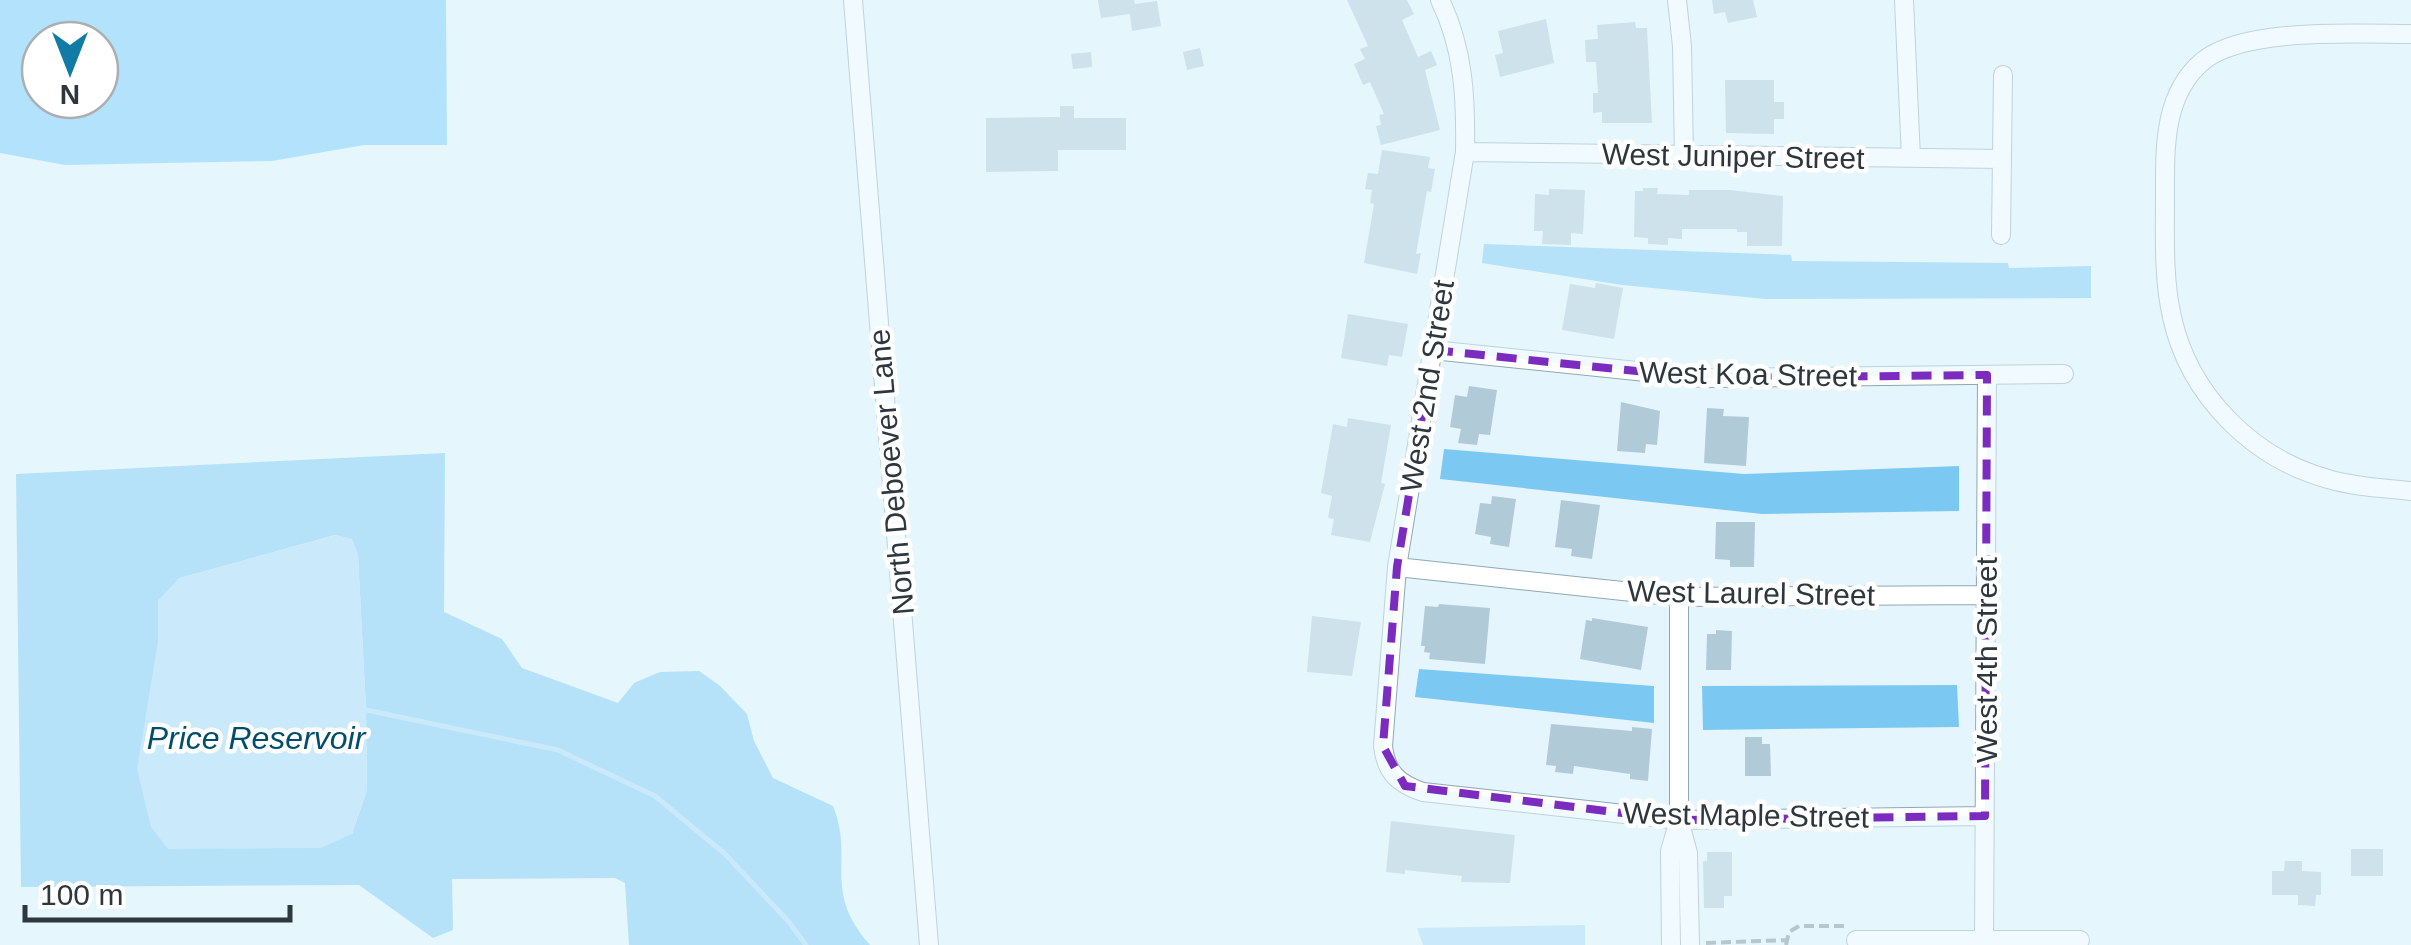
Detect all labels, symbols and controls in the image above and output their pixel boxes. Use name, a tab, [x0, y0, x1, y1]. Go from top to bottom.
north arrow	[20, 20, 120, 120]
text: N	[60, 79, 80, 110]
street label: West Juniper Street	[1601, 137, 1865, 175]
street label: West 2nd Street	[1394, 277, 1460, 495]
street label: North Deboever Lane	[862, 328, 920, 616]
street label: West Koa Street	[1639, 356, 1858, 392]
street label: West 4th Street	[1970, 556, 2003, 763]
street label: West Laurel Street	[1627, 574, 1876, 612]
water label: Price Reservoir	[147, 720, 367, 756]
street label: West Maple Street	[1623, 796, 1870, 834]
scale bar	[25, 860, 290, 922]
text: 100 m	[40, 878, 123, 911]

